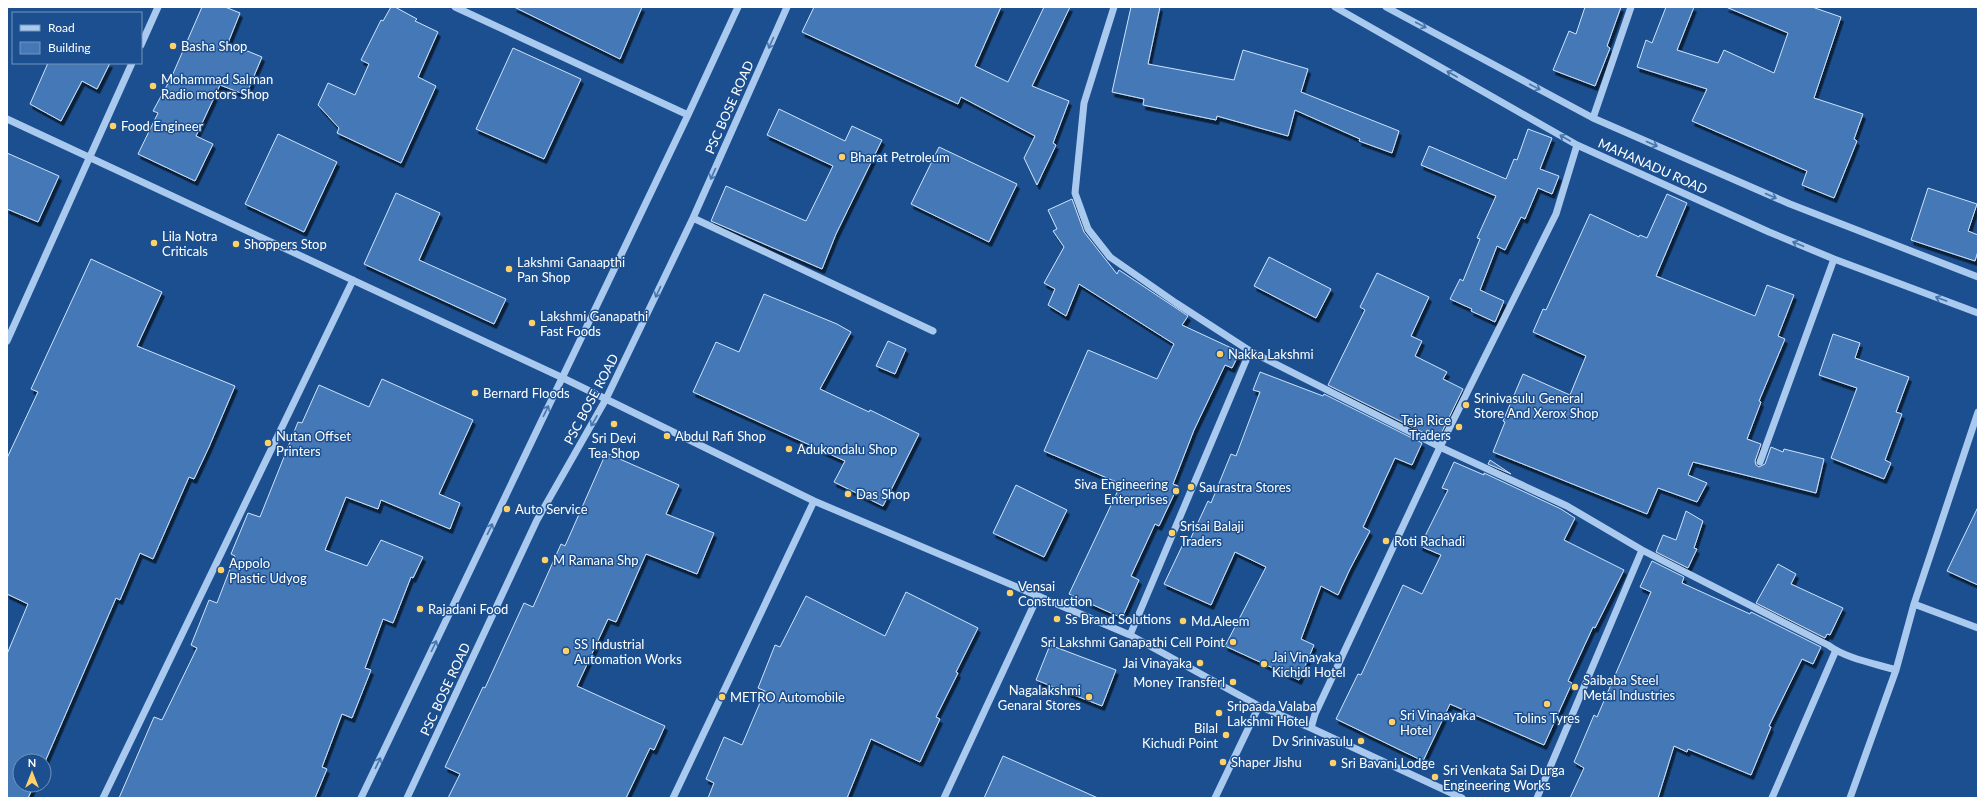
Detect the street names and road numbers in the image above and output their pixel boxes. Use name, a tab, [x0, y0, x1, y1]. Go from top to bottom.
street label: PSC BOSE ROAD	[701, 58, 757, 156]
street label: MAHANADU ROAD	[1596, 135, 1710, 197]
street label: PSC BOSE ROAD	[560, 351, 622, 447]
street label: PSC BOSE ROAD	[417, 640, 474, 738]

